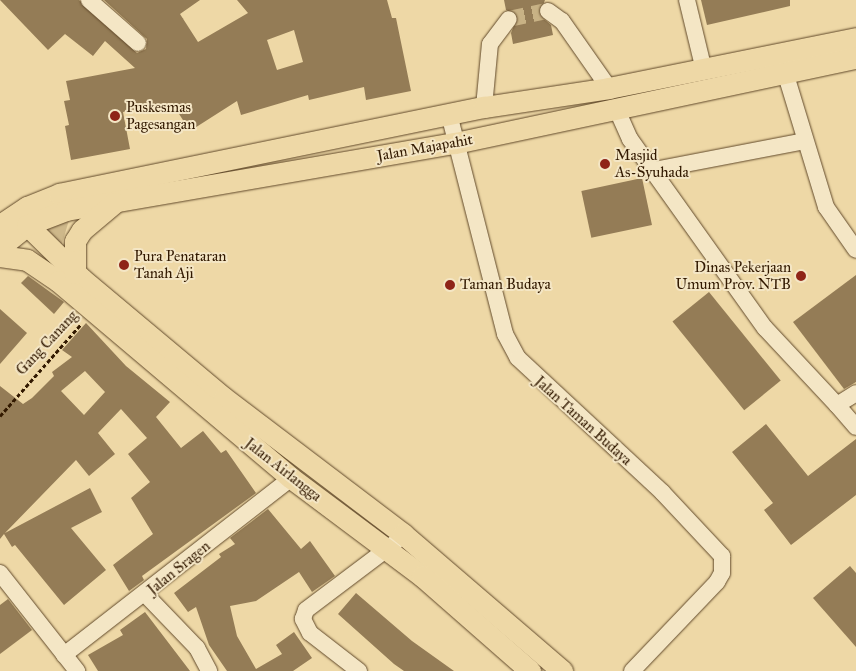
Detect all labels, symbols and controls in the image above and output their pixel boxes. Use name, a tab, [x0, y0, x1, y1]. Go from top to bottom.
place label: Puskesmas Pagesangan	[126, 98, 195, 133]
marker: Puskesmas Pagesangan	[108, 109, 122, 123]
street label: Jalan Majapahit	[376, 131, 474, 165]
place label: Masjid As-Syuhada	[615, 146, 689, 181]
marker: Masjid As-Syuhada	[599, 158, 611, 170]
place label: Pura Penataran Tanah Aji	[134, 247, 226, 282]
place label: Dinas Pekerjaan Umum Prov. NTB	[676, 258, 791, 293]
marker: Pura Penataran Tanah Aji	[118, 259, 130, 271]
marker: Dinas Pekerjaan Umum Prov. NTB	[795, 270, 807, 282]
place label: Taman Budaya	[460, 276, 551, 294]
marker: Taman Budaya	[444, 279, 456, 291]
street label: Gang Canang	[13, 307, 81, 379]
street label: Jalan Taman Budaya	[531, 373, 635, 469]
street label: Jalan Airlangga	[241, 434, 325, 506]
street label: Jalan Sragen	[144, 537, 214, 599]

